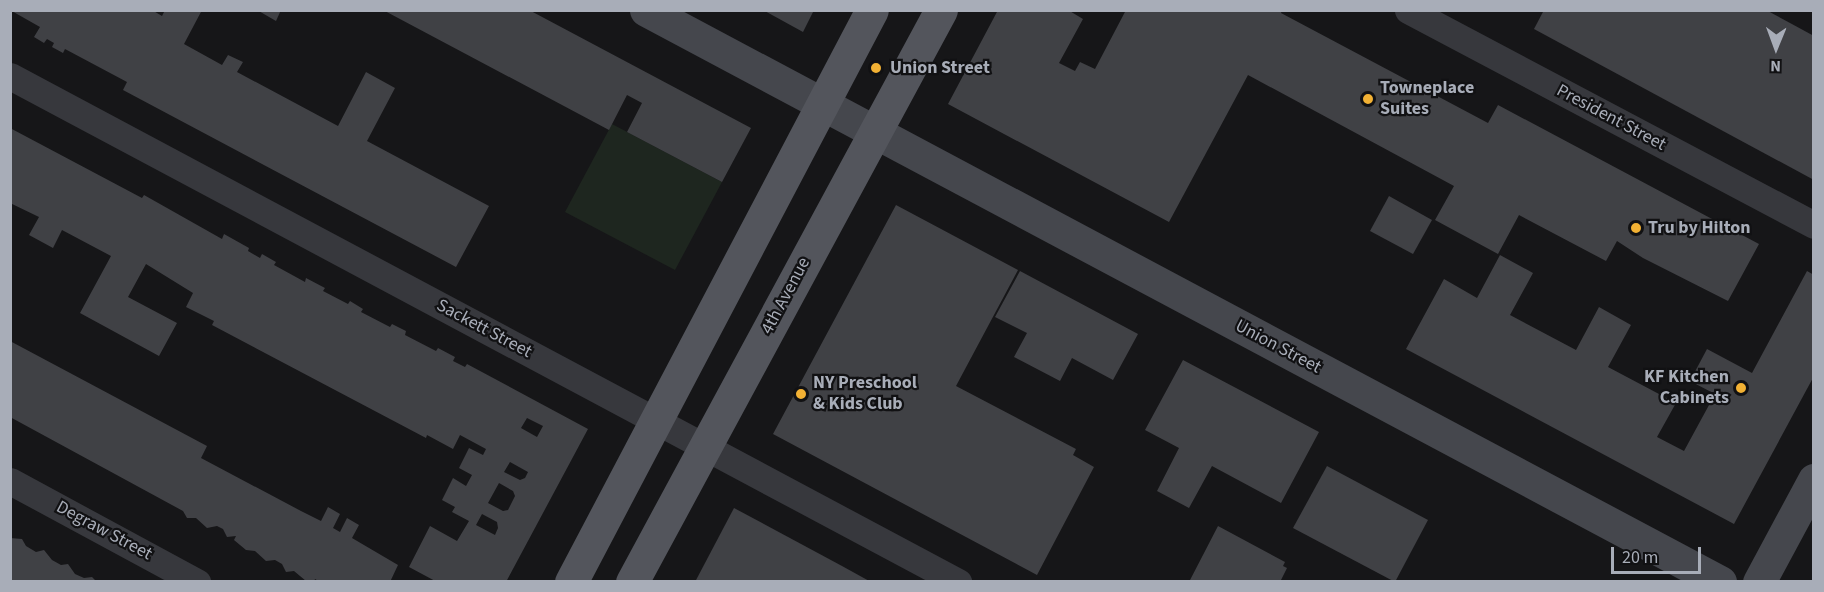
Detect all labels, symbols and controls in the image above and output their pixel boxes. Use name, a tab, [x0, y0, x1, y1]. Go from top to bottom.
north arrow	[1746, 18, 1806, 78]
text: N	[1770, 55, 1781, 77]
place label: Union Street	[890, 57, 990, 79]
marker: Union Street	[867, 59, 885, 77]
place label: Towneplace Suites	[1380, 78, 1474, 121]
street label: President Street	[1553, 80, 1669, 156]
marker: Towneplace Suites	[1361, 92, 1375, 106]
place label: Tru by Hilton	[1648, 217, 1750, 239]
marker: Tru by Hilton	[1629, 221, 1643, 235]
street label: 4th Avenue	[757, 254, 815, 338]
street label: Sackett Street	[433, 295, 535, 363]
street label: Union Street	[1231, 315, 1325, 379]
place label: KF Kitchen Cabinets	[1644, 367, 1729, 410]
place label: NY Preschool & Kids Club	[813, 373, 917, 416]
marker: KF Kitchen Cabinets	[1734, 381, 1748, 395]
marker: NY Preschool & Kids Club	[794, 387, 808, 401]
street label: Degraw Street	[52, 497, 156, 565]
scale bar	[1614, 535, 1704, 573]
text: 20 m	[1622, 545, 1658, 570]

